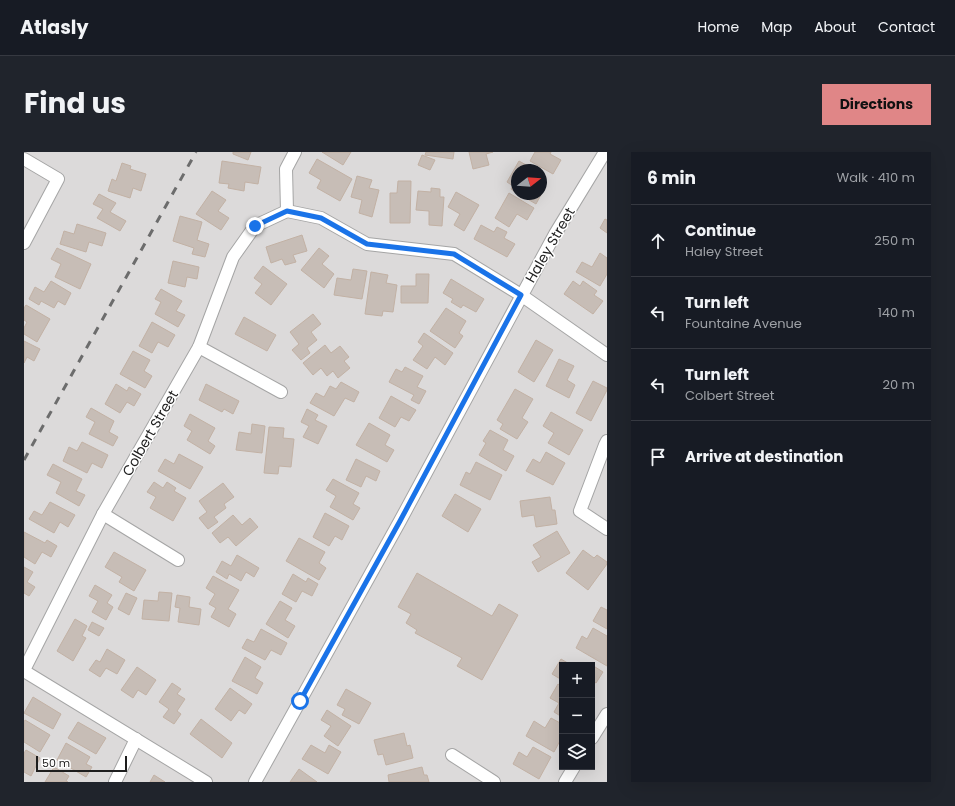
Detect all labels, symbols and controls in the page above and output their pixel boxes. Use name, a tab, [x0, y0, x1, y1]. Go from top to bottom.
text: Atlasly	[20, 14, 88, 41]
text: Home	[697, 17, 739, 37]
text: Map	[761, 17, 792, 37]
text: About	[814, 17, 856, 37]
text: Contact	[878, 17, 935, 37]
text: Find us	[24, 84, 126, 123]
button: Directions	[822, 84, 931, 125]
north arrow	[511, 164, 547, 200]
text: 6 min	[647, 166, 696, 190]
text: Walk · 410 m	[837, 168, 915, 187]
street label: Haley Street	[520, 204, 580, 286]
route end	[246, 217, 264, 235]
text: Continue	[685, 220, 756, 241]
icon: ahead	[647, 230, 669, 252]
text: 250 m	[874, 231, 915, 250]
text: Haley Street	[685, 242, 763, 261]
text: Turn left	[685, 292, 749, 313]
icon: left	[647, 302, 669, 324]
text: 140 m	[878, 303, 915, 322]
text: Fountaine Avenue	[685, 314, 802, 333]
text: Turn left	[685, 364, 749, 385]
icon: left	[647, 374, 669, 396]
text: 20 m	[882, 375, 915, 394]
street label: Colbert Street	[117, 386, 183, 480]
text: Colbert Street	[685, 386, 775, 405]
icon: arrive	[647, 446, 669, 468]
text: Arrive at destination	[685, 446, 843, 467]
map controls	[559, 662, 595, 770]
button: +	[559, 662, 595, 698]
route start	[291, 692, 309, 710]
button: −	[559, 698, 595, 734]
button: layers	[559, 734, 595, 770]
scale bar	[36, 754, 127, 773]
text: 50 m	[42, 755, 70, 771]

